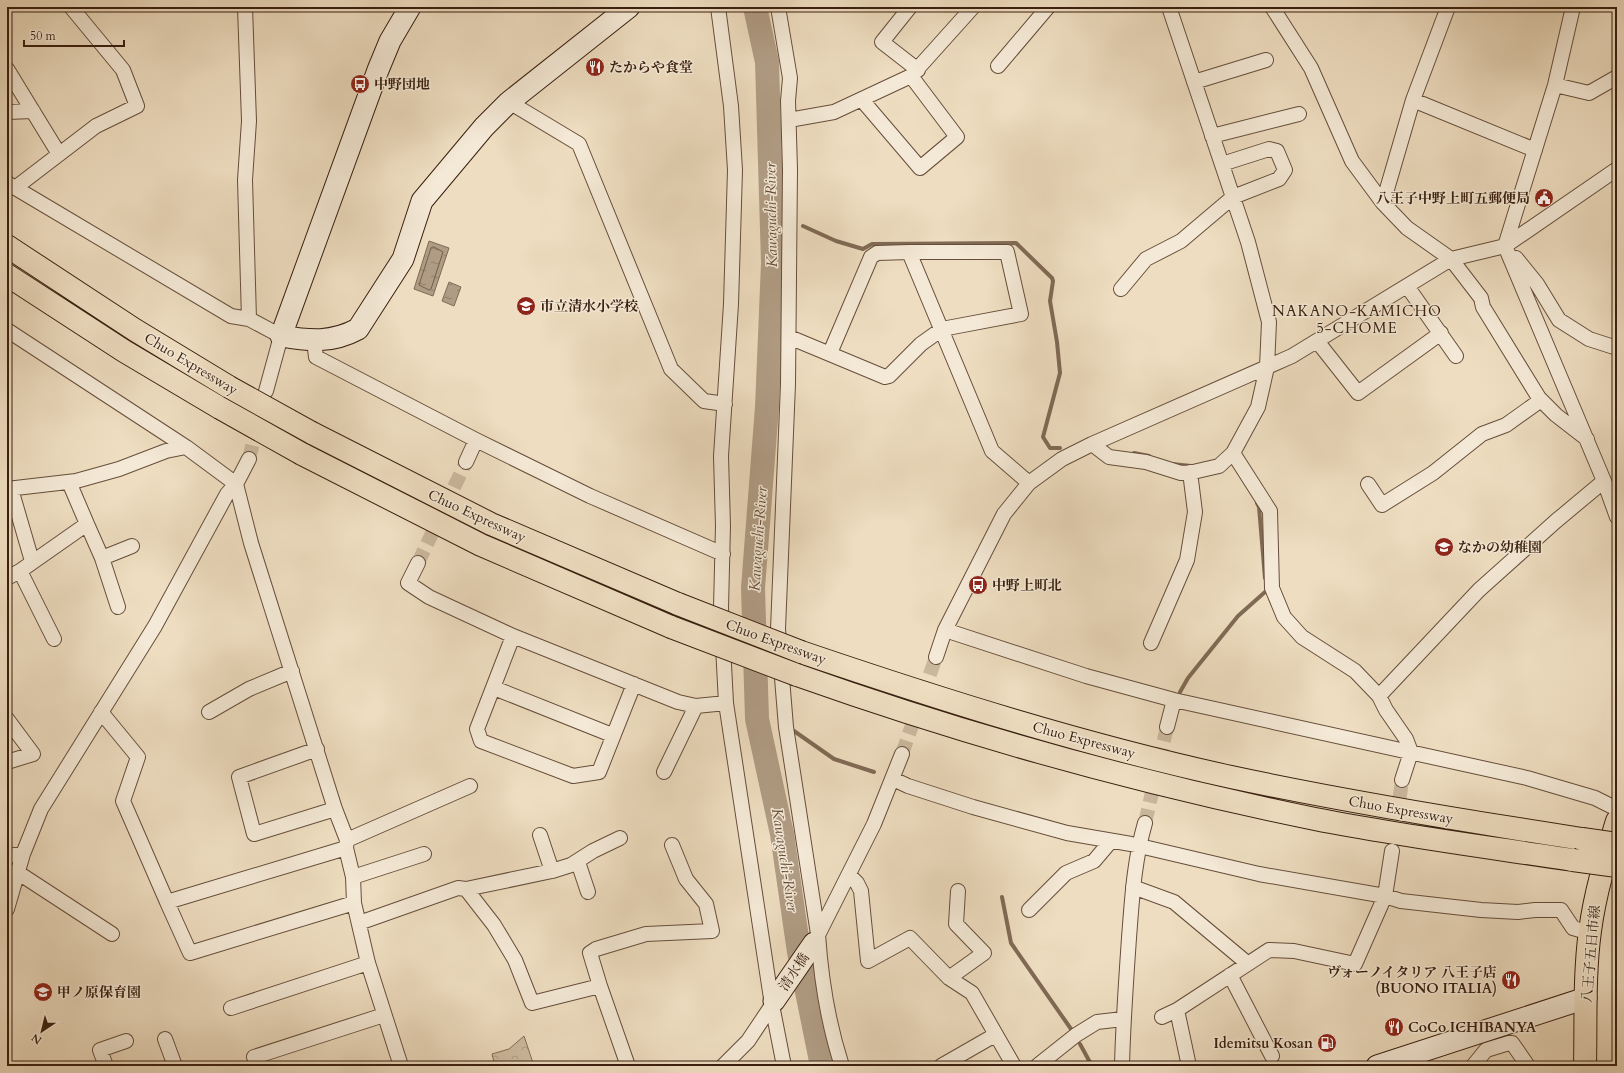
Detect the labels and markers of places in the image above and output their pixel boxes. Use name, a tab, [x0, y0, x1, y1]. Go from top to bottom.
restaurant icon: たからや食堂	[584, 56, 606, 78]
place label: たからや食堂	[609, 58, 693, 77]
bus stop icon: 中野団地	[349, 73, 371, 95]
place label: 中野団地	[374, 75, 430, 94]
public building icon: 八王子中野上町五郵便局	[1533, 187, 1555, 209]
place label: 八王子中野上町五郵便局	[1376, 189, 1530, 208]
school or university icon: 市立清水小学校	[515, 295, 537, 317]
place label: 市立清水小学校	[540, 297, 638, 316]
school or university icon: なかの幼稚園	[1433, 536, 1455, 558]
place label: なかの幼稚園	[1458, 538, 1542, 557]
bus stop icon: 中野上町北	[967, 574, 989, 596]
place label: 中野上町北	[992, 576, 1062, 595]
place label: ヴォーノイタリア 八王子店 (BUONO ITALIA)	[1327, 963, 1497, 998]
restaurant icon: ヴォーノイタリア 八王子店 (BUONO ITALIA)	[1500, 969, 1522, 991]
school or university icon: 甲ノ原保育園	[32, 981, 54, 1003]
place label: 甲ノ原保育園	[57, 983, 141, 1002]
restaurant icon: CoCo ICHIBANYA	[1383, 1016, 1405, 1038]
place label: CoCo ICHIBANYA	[1408, 1018, 1537, 1037]
fuel station icon: Idemitsu Kosan	[1316, 1032, 1338, 1054]
place label: Idemitsu Kosan	[1213, 1034, 1313, 1053]

